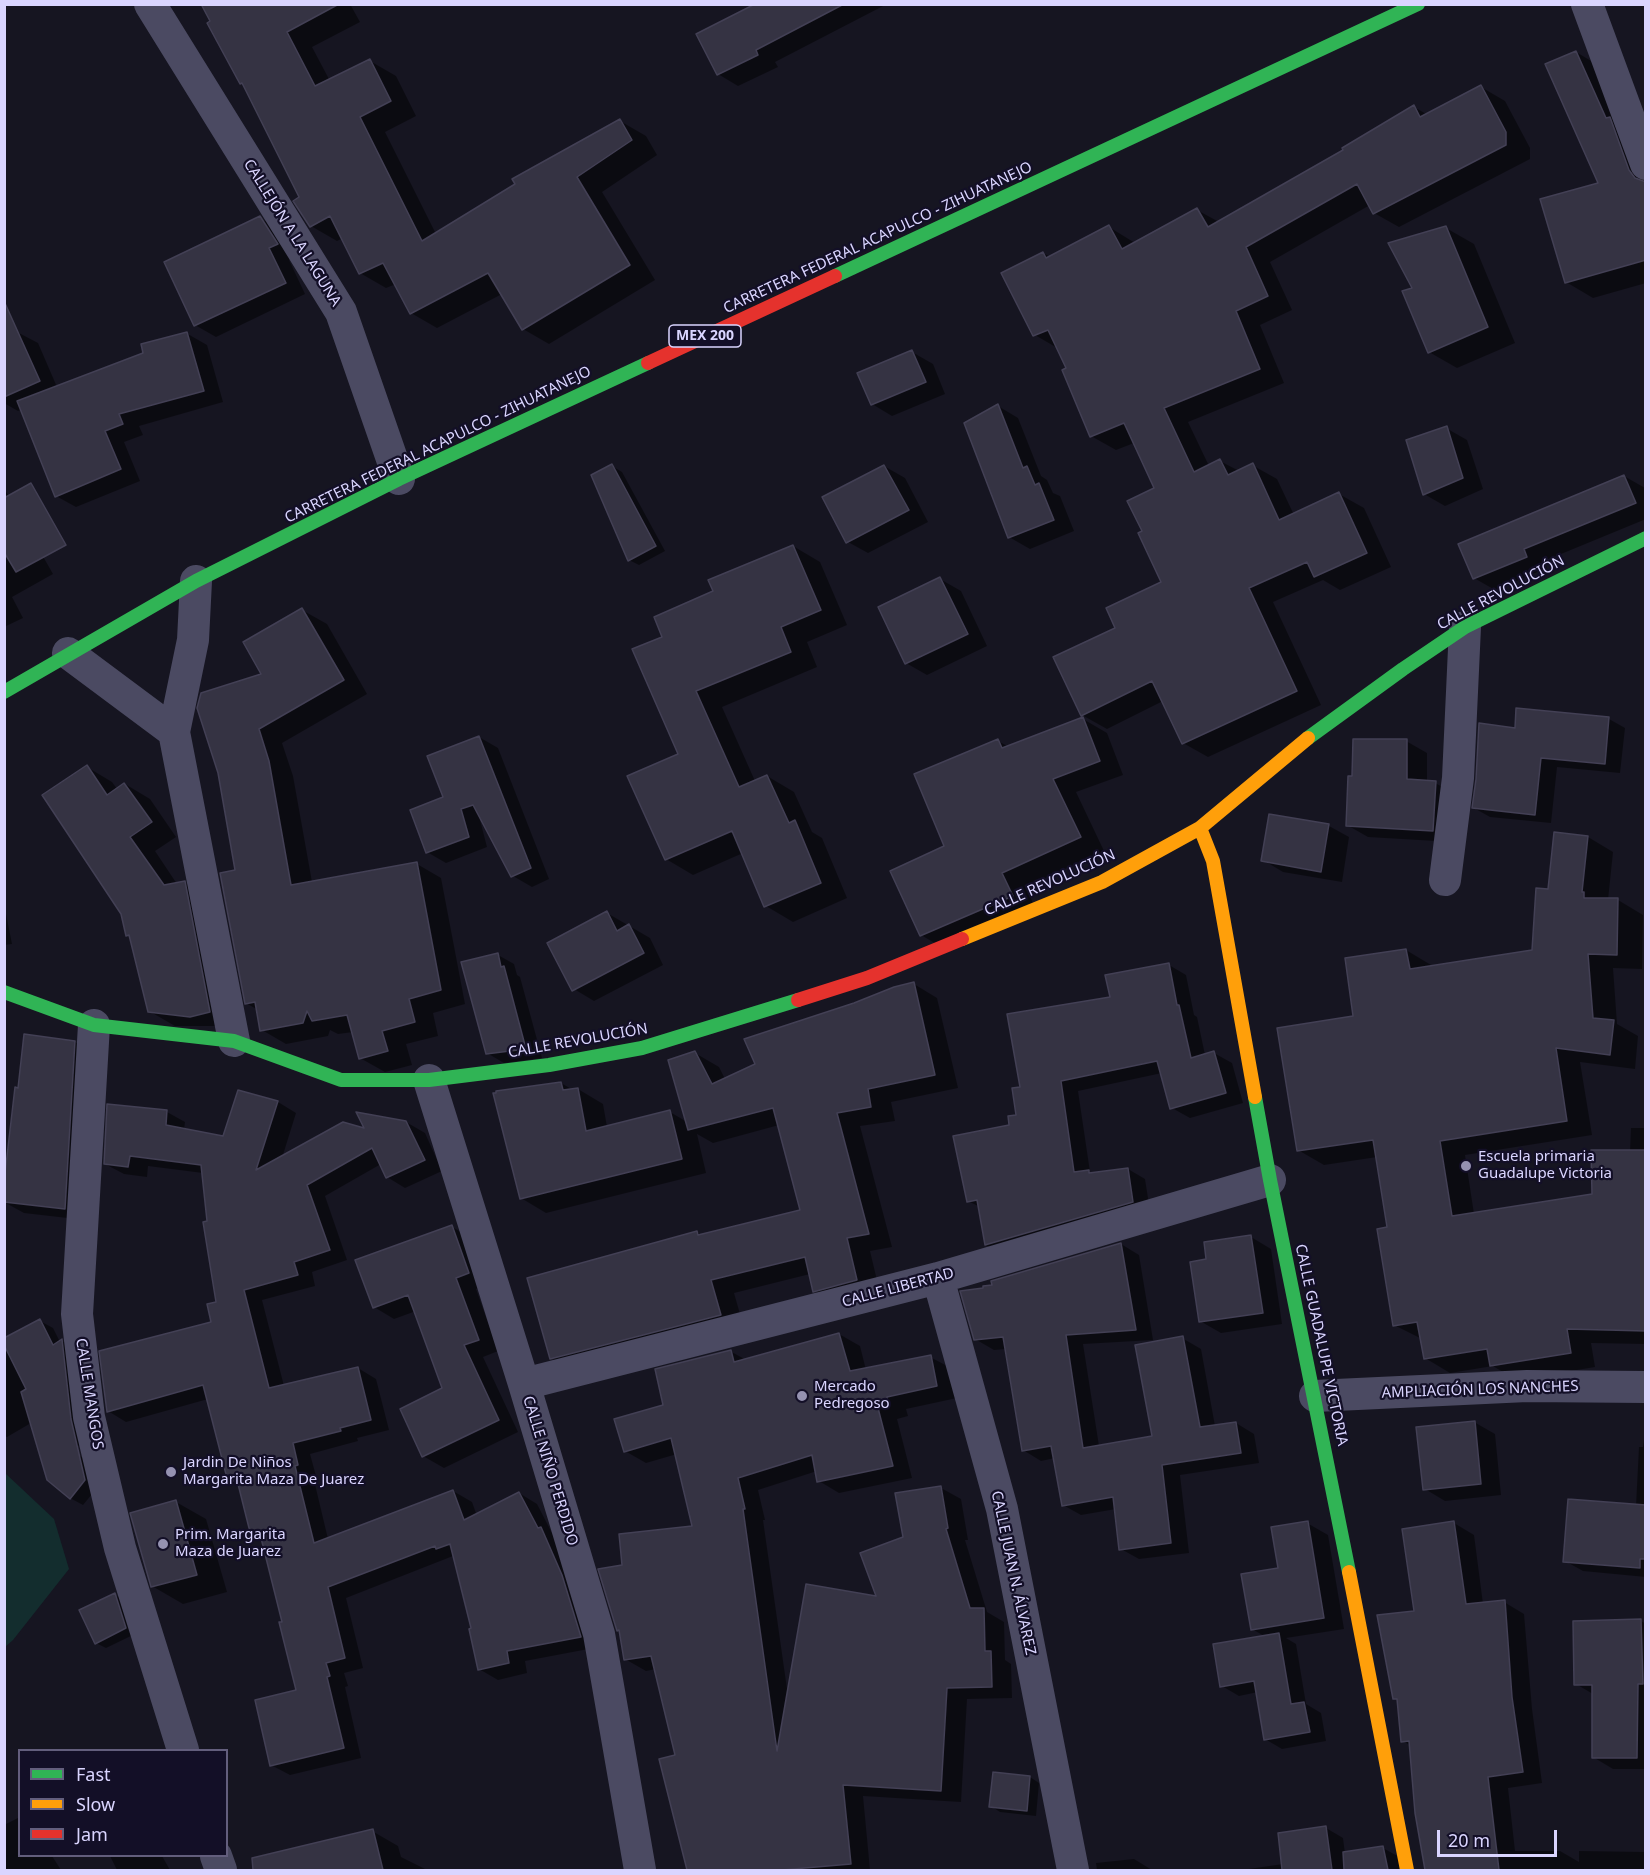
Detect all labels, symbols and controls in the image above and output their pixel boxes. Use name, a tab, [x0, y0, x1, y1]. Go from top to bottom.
street label: CALLEJÓN A LA LAGUNA	[239, 156, 345, 310]
street label: CARRETERA FEDERAL ACAPULCO - ZIHUATANEJO	[721, 158, 1035, 318]
road number: MEX 200	[669, 325, 741, 347]
street label: CARRETERA FEDERAL ACAPULCO - ZIHUATANEJO	[282, 363, 594, 527]
street label: CALLE REVOLUCIÓN	[1434, 552, 1568, 634]
street label: CALLE REVOLUCIÓN	[982, 846, 1118, 920]
street label: CALLE REVOLUCIÓN	[507, 1020, 649, 1062]
place label: Escuela primaria Guadalupe Victoria	[1478, 1148, 1612, 1183]
marker: Escuela primaria Guadalupe Victoria	[1459, 1159, 1473, 1173]
street label: CALLE GUADALUPE VICTORIA	[1291, 1242, 1351, 1448]
street label: CALLE LIBERTAD	[840, 1264, 956, 1312]
street label: CALLE MANGOS	[71, 1337, 107, 1451]
place label: Mercado Pedregoso	[814, 1378, 890, 1413]
street label: AMPLIACIÓN LOS NANCHES	[1381, 1378, 1579, 1402]
marker: Mercado Pedregoso	[795, 1389, 809, 1403]
street label: CALLE NIÑO PERDIDO	[519, 1394, 581, 1548]
place label: Jardin De Niños Margarita Maza De Juarez	[183, 1454, 364, 1489]
marker: Jardin De Niños Margarita Maza De Juarez	[164, 1465, 178, 1479]
street label: CALLE JUAN N. ÁLVAREZ	[987, 1489, 1039, 1657]
place label: Prim. Margarita Maza de Juarez	[175, 1526, 286, 1561]
marker: Prim. Margarita Maza de Juarez	[156, 1537, 170, 1551]
legend	[18, 1749, 228, 1857]
text: Fast	[76, 1762, 111, 1786]
text: Slow	[76, 1792, 115, 1816]
scale bar	[1440, 1818, 1560, 1856]
text: Jam	[76, 1822, 108, 1846]
text: 20 m	[1448, 1828, 1490, 1852]

